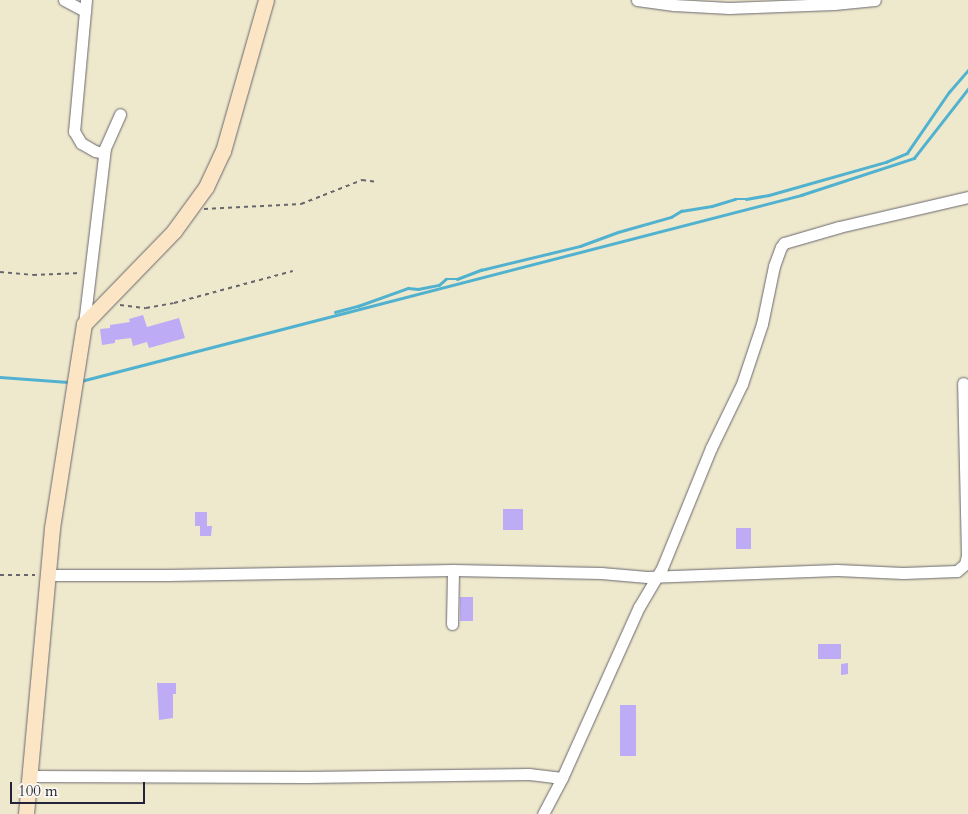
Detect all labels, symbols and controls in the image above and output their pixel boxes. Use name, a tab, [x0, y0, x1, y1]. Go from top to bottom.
scale bar	[12, 772, 148, 804]
text: 100 m	[18, 781, 58, 801]

